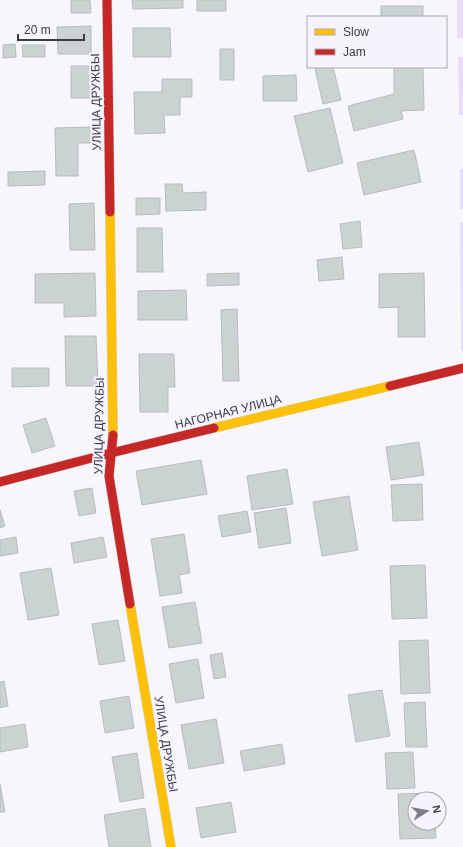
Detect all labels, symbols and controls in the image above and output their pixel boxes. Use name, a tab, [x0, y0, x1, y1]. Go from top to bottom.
scale bar	[18, 16, 84, 42]
legend	[307, 16, 447, 68]
text: 20 m	[24, 23, 51, 37]
text: Slow	[343, 25, 369, 39]
text: Jam	[343, 45, 366, 59]
street label: УЛИЦА ДРУЖБЫ	[88, 53, 104, 151]
street label: УЛИЦА ДРУЖБЫ	[91, 377, 107, 475]
street label: НАГОРНАЯ УЛИЦА	[173, 392, 283, 432]
street label: УЛИЦА ДРУЖБЫ	[151, 695, 181, 793]
north arrow	[407, 791, 447, 831]
text: N	[430, 804, 443, 814]

